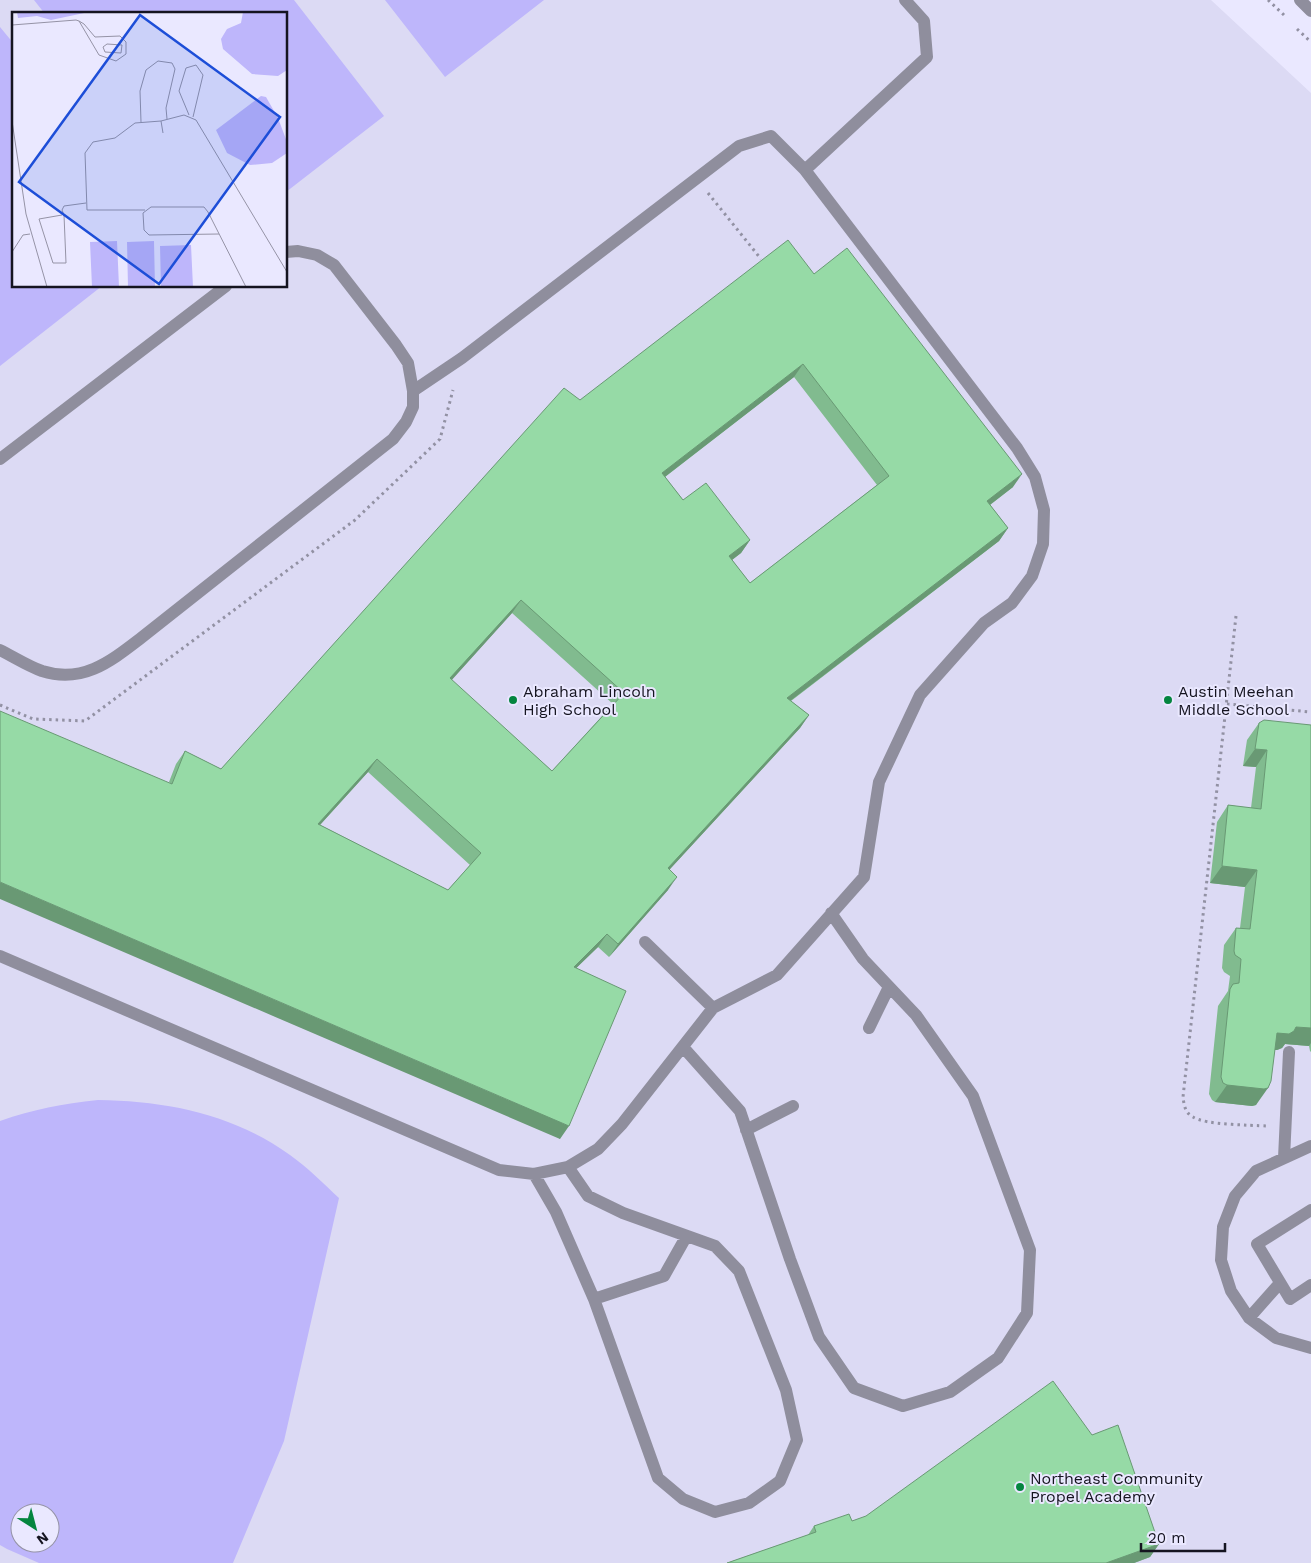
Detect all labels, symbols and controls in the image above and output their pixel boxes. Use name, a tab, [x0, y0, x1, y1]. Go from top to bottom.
inset map	[12, 12, 288, 288]
place label: Abraham Lincoln High School	[523, 682, 656, 719]
place label: Austin Meehan Middle School	[1178, 682, 1294, 719]
marker: Abraham Lincoln High School	[507, 694, 519, 706]
marker: Austin Meehan Middle School	[1162, 694, 1174, 706]
place label: Northeast Community Propel Academy	[1030, 1469, 1204, 1506]
marker: Northeast Community Propel Academy	[1014, 1481, 1026, 1493]
north arrow	[10, 1503, 60, 1553]
scale bar	[1141, 1520, 1225, 1552]
text: N	[34, 1529, 52, 1548]
text: 20 m	[1148, 1529, 1186, 1547]

